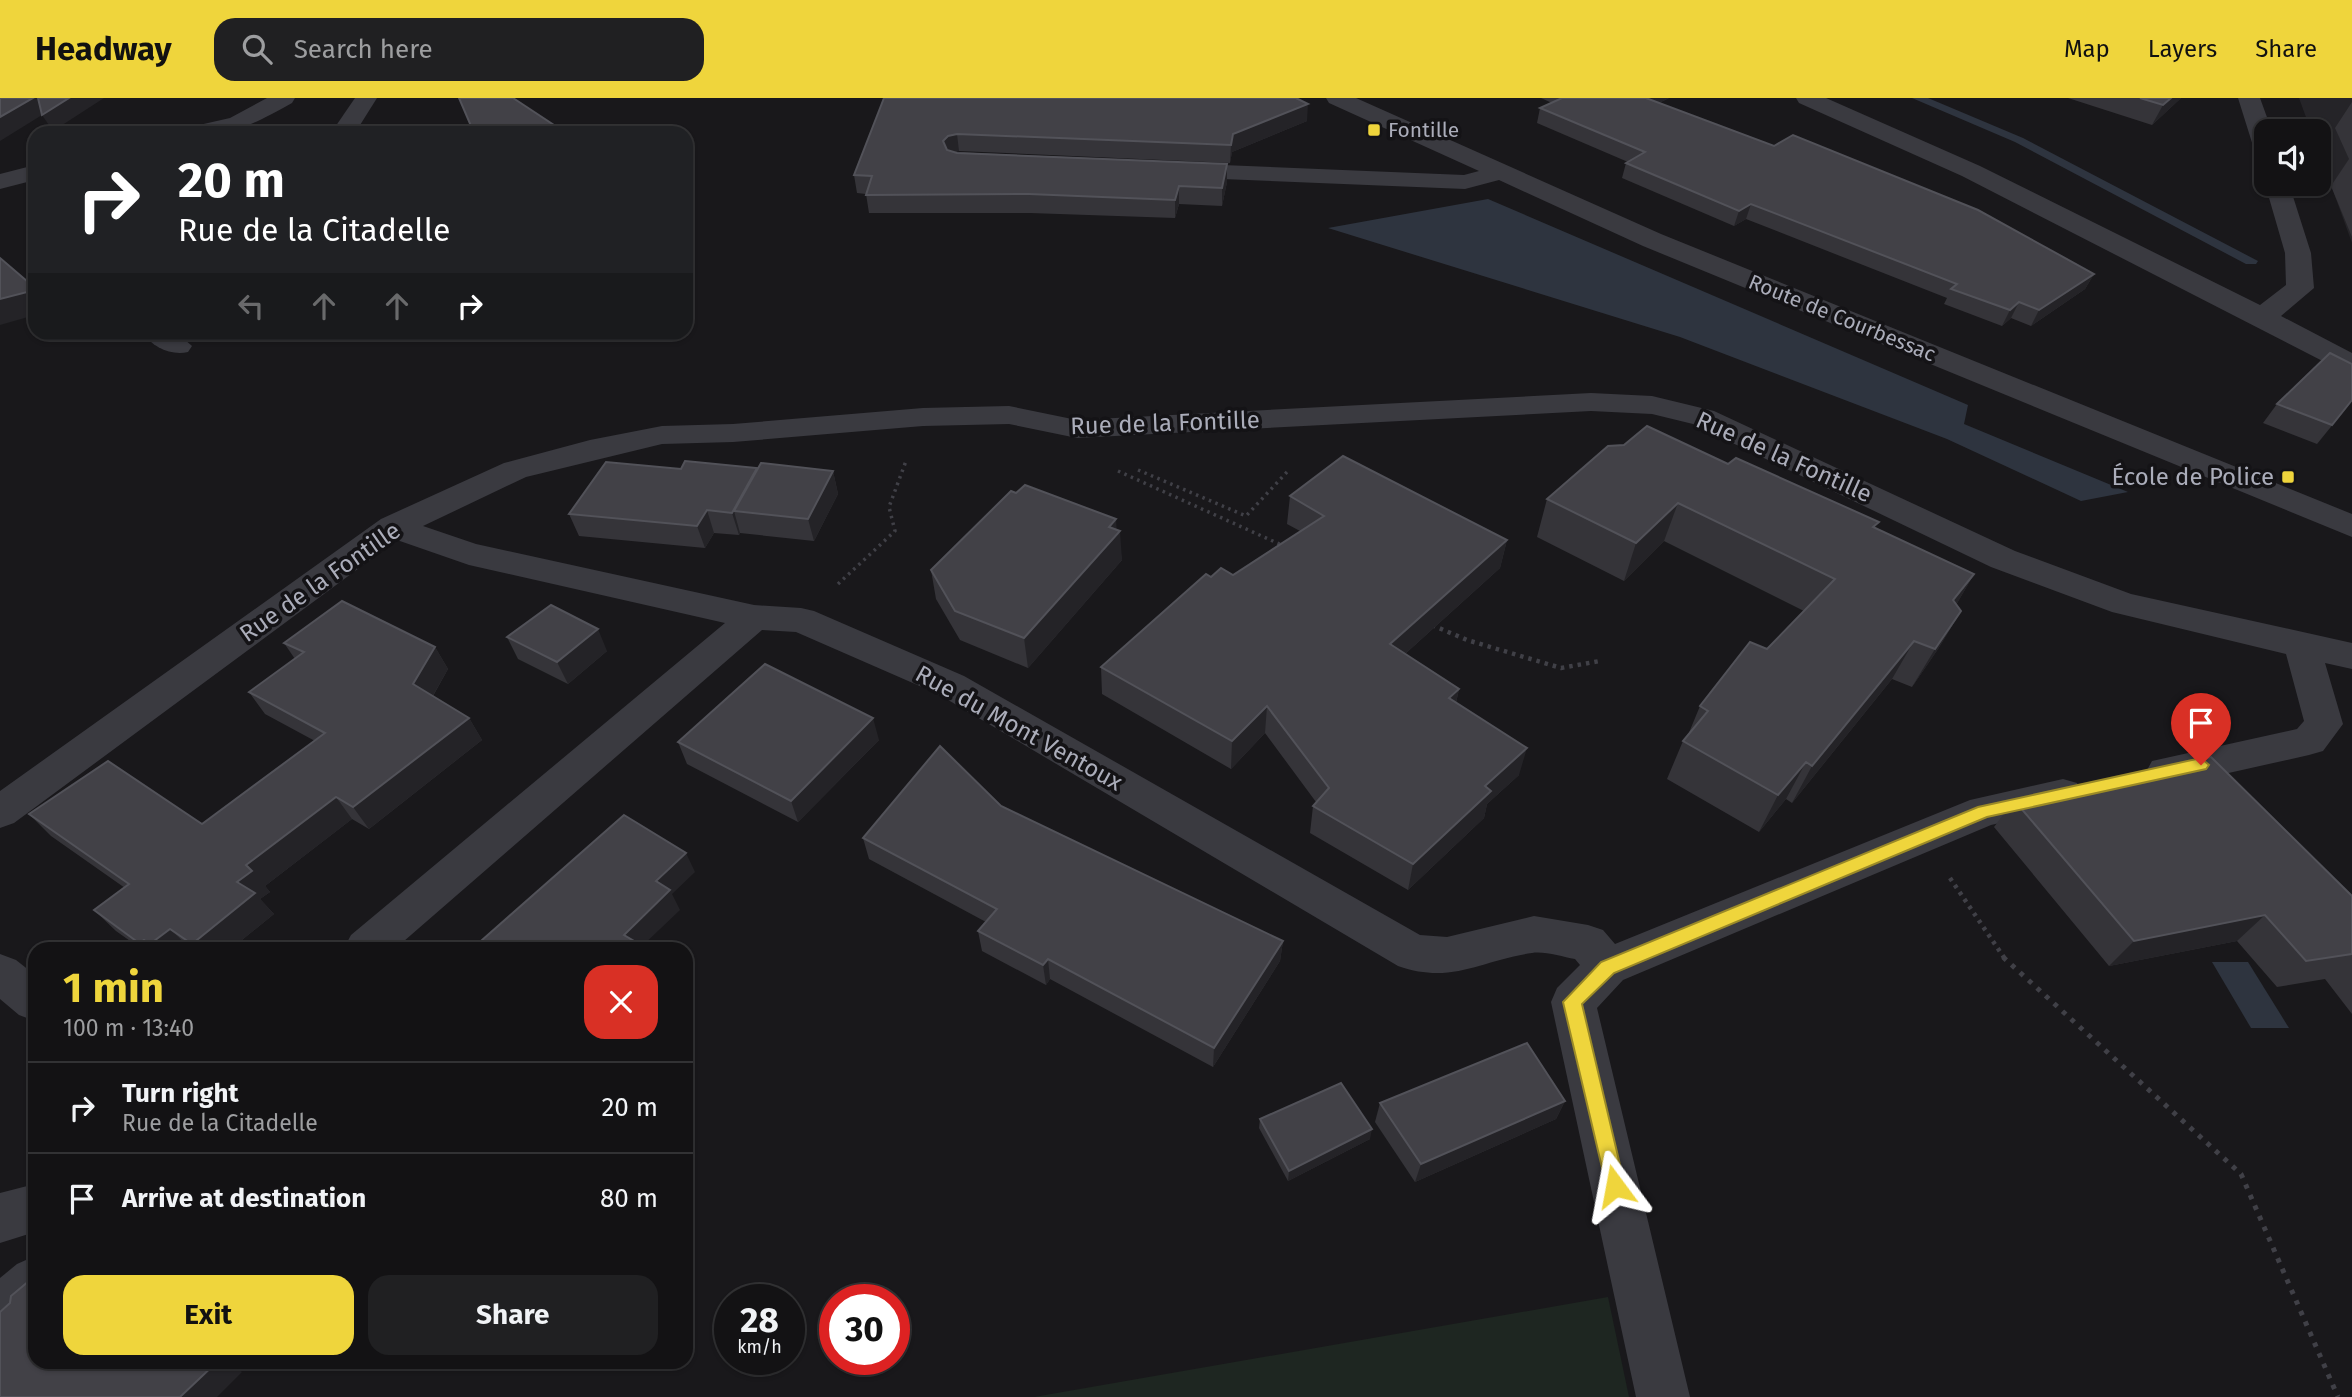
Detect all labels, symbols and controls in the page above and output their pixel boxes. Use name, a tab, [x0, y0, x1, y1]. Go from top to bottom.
search box	[214, 18, 704, 81]
text: Headway	[35, 29, 172, 69]
icon: search	[238, 30, 276, 68]
text: Search here	[294, 34, 433, 65]
text: Map	[2064, 35, 2110, 63]
text: Layers	[2148, 35, 2217, 63]
text: Share	[2255, 35, 2317, 63]
place label: Fontille	[1388, 117, 1459, 143]
map controls	[2254, 119, 2331, 196]
button: sound	[2254, 119, 2331, 196]
marker: Fontille	[1366, 122, 1382, 138]
text: 20 m	[178, 151, 285, 210]
icon: right	[63, 154, 154, 245]
text: Rue de la Citadelle	[178, 211, 450, 249]
street label: Route de Courbessac	[1745, 269, 1939, 367]
icon: left	[232, 287, 270, 325]
icon: ahead	[305, 287, 343, 325]
icon: ahead	[378, 287, 416, 325]
icon: right	[451, 287, 489, 325]
street label: Rue de la Fontille	[1070, 406, 1260, 440]
street label: Rue de la Fontille	[1692, 406, 1876, 508]
place label: École de Police	[2111, 462, 2274, 491]
marker: École de Police	[2280, 469, 2296, 485]
street label: Rue de la Fontille	[234, 516, 406, 648]
street label: Rue du Mont Ventoux	[911, 659, 1128, 797]
pin	[2171, 693, 2231, 765]
icon: arrive	[2182, 704, 2220, 742]
text: 1 min	[63, 963, 164, 1013]
button: close	[584, 965, 658, 1039]
text: 100 m · 13:40	[63, 1014, 194, 1042]
text: Turn right	[122, 1078, 239, 1109]
icon: right	[63, 1089, 101, 1127]
text: 20 m	[601, 1092, 658, 1123]
text: Rue de la Citadelle	[122, 1109, 318, 1137]
position arrow	[1578, 1149, 1652, 1223]
icon: arrive	[63, 1180, 101, 1218]
text: Arrive at destination	[122, 1183, 366, 1214]
text: 80 m	[600, 1183, 658, 1214]
button: Exit	[63, 1275, 354, 1355]
button: Share	[368, 1275, 658, 1355]
speed limit sign: 30	[819, 1284, 910, 1375]
text: 28	[740, 1299, 779, 1341]
text: km/h	[737, 1336, 782, 1358]

